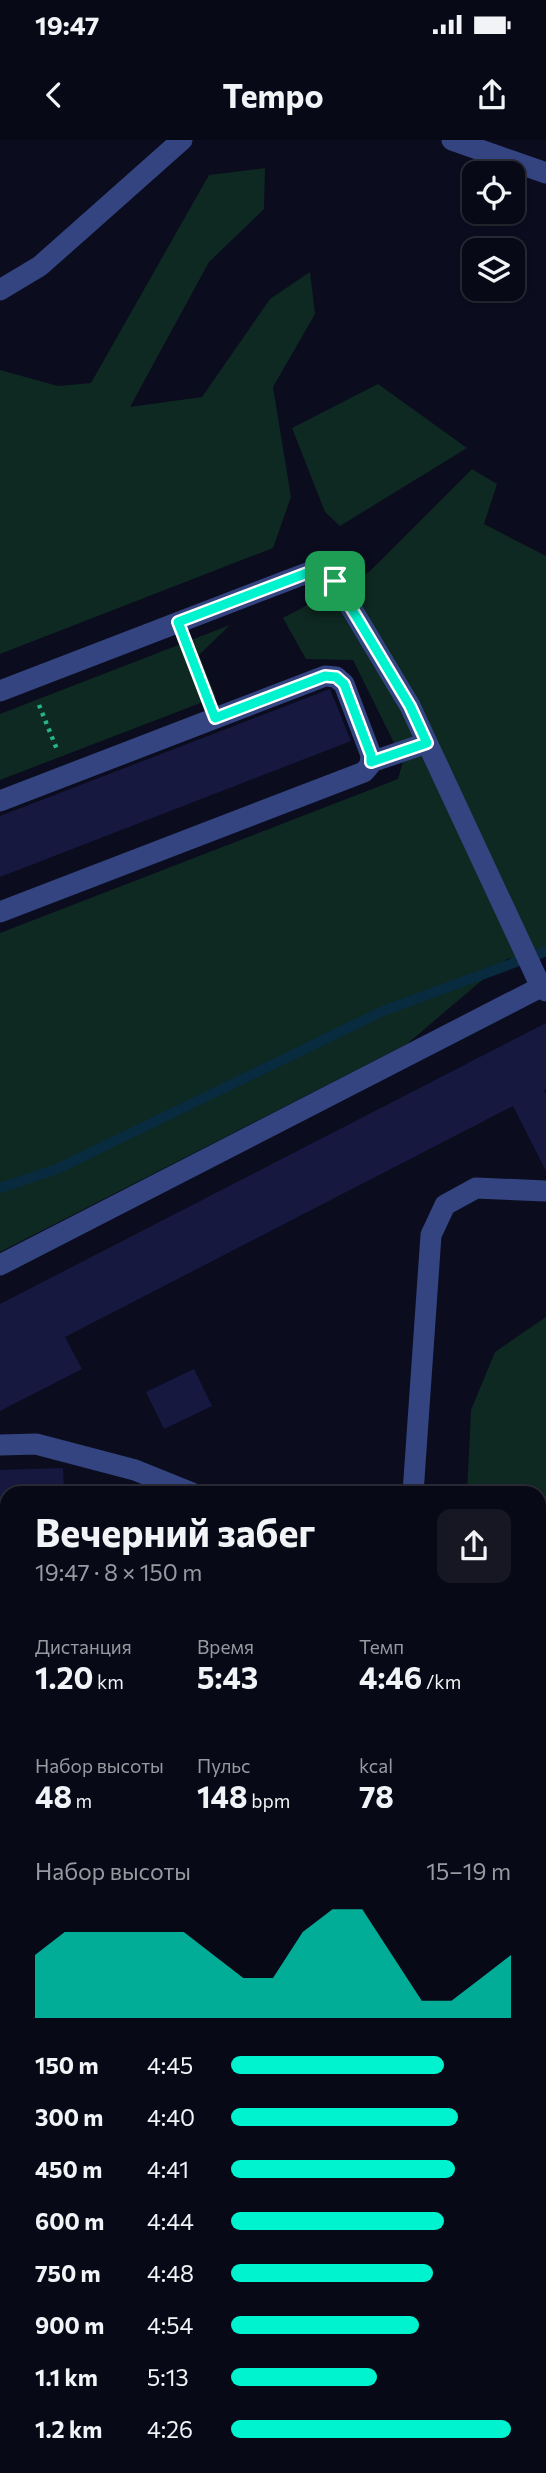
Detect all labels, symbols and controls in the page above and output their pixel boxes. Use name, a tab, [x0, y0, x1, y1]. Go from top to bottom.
text: 19:47	[35, 9, 99, 40]
text: Tempo	[222, 75, 324, 115]
icon: back	[35, 76, 73, 114]
icon: share	[473, 76, 511, 114]
map controls	[462, 161, 525, 301]
button: locate	[462, 161, 525, 224]
button: layers	[462, 238, 525, 301]
pin	[305, 551, 365, 611]
icon: arrive	[316, 562, 354, 600]
text: Вечерний забег	[35, 1508, 315, 1555]
button: share	[437, 1509, 511, 1583]
text: 19:47 · 8 × 150 m	[35, 1558, 202, 1586]
text: Дистанция	[35, 1635, 132, 1658]
text: Время	[197, 1635, 254, 1658]
text: Темп	[359, 1635, 404, 1658]
text: 1.20	[35, 1658, 93, 1695]
text: 5:43	[197, 1658, 258, 1695]
text: 4:46	[359, 1658, 422, 1695]
text: km	[93, 1670, 124, 1693]
text: /km	[422, 1670, 461, 1693]
text: Набор высоты	[35, 1754, 164, 1777]
text: Пульс	[197, 1754, 251, 1777]
text: kcal	[359, 1754, 393, 1777]
text: 48	[35, 1777, 72, 1814]
text: 148	[197, 1777, 248, 1814]
text: 78	[359, 1777, 394, 1814]
text: m	[72, 1789, 92, 1812]
text: bpm	[248, 1789, 290, 1812]
text: Набор высоты	[35, 1857, 191, 1885]
text: 15–19 m	[426, 1857, 511, 1885]
text: 150 m	[35, 2051, 99, 2079]
text: 4:45	[147, 2051, 193, 2079]
text: 300 m	[35, 2103, 103, 2131]
text: 4:40	[147, 2103, 195, 2131]
text: 450 m	[35, 2155, 102, 2183]
text: 4:41	[147, 2155, 189, 2183]
text: 600 m	[35, 2207, 104, 2235]
text: 4:44	[147, 2207, 194, 2235]
text: 750 m	[35, 2259, 101, 2287]
text: 4:48	[147, 2259, 194, 2287]
text: 900 m	[35, 2311, 104, 2339]
text: 4:54	[147, 2311, 193, 2339]
text: 1.1 km	[35, 2363, 98, 2391]
text: 5:13	[147, 2363, 189, 2391]
text: 1.2 km	[35, 2415, 102, 2443]
text: 4:26	[147, 2415, 193, 2443]

